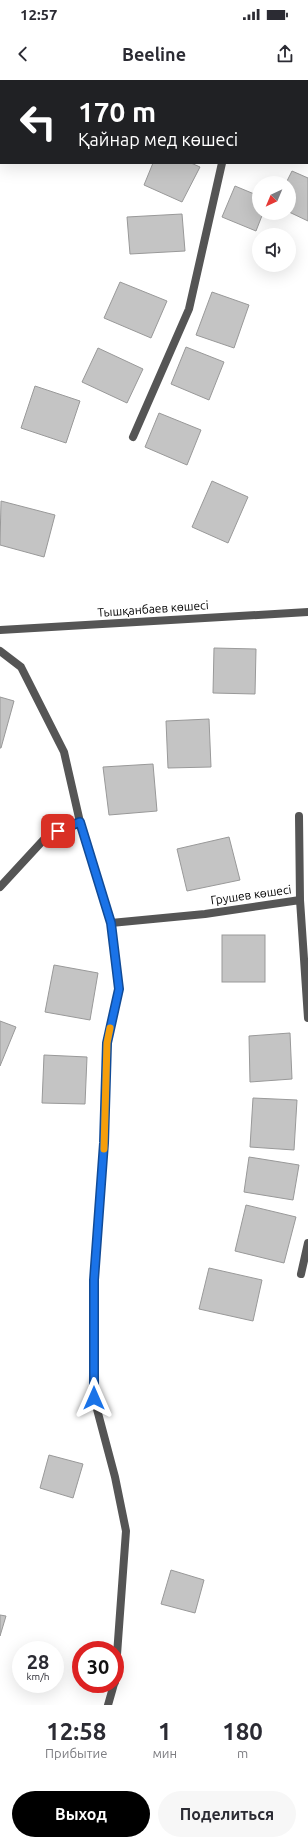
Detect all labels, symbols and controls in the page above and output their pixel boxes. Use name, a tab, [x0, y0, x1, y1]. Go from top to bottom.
text: 12:57	[20, 6, 58, 23]
icon: back	[12, 43, 34, 65]
icon: share	[274, 43, 296, 65]
text: Beeline	[122, 44, 186, 64]
icon: left	[12, 96, 64, 148]
text: 170 m	[78, 96, 156, 127]
text: Қайнар мед көшесі	[78, 129, 238, 149]
north arrow	[252, 176, 296, 220]
map controls	[252, 176, 296, 272]
button: sound	[252, 228, 296, 272]
street label: Тышқанбаев көшесі	[97, 598, 209, 619]
pin	[41, 814, 75, 848]
icon: arrive	[47, 820, 69, 842]
street label: Грушев көшесі	[210, 882, 292, 907]
position arrow	[73, 1377, 115, 1419]
speed limit sign: 30	[72, 1641, 124, 1693]
text: 28	[27, 1650, 49, 1673]
text: km/h	[26, 1671, 50, 1682]
text: 12:58	[46, 1718, 106, 1745]
text: 1	[158, 1718, 172, 1745]
text: 180	[222, 1718, 263, 1745]
text: Прибытие	[45, 1746, 107, 1760]
text: мин	[152, 1746, 177, 1760]
text: m	[237, 1746, 248, 1760]
button: Выход	[12, 1791, 150, 1837]
button: Поделиться	[158, 1791, 296, 1837]

